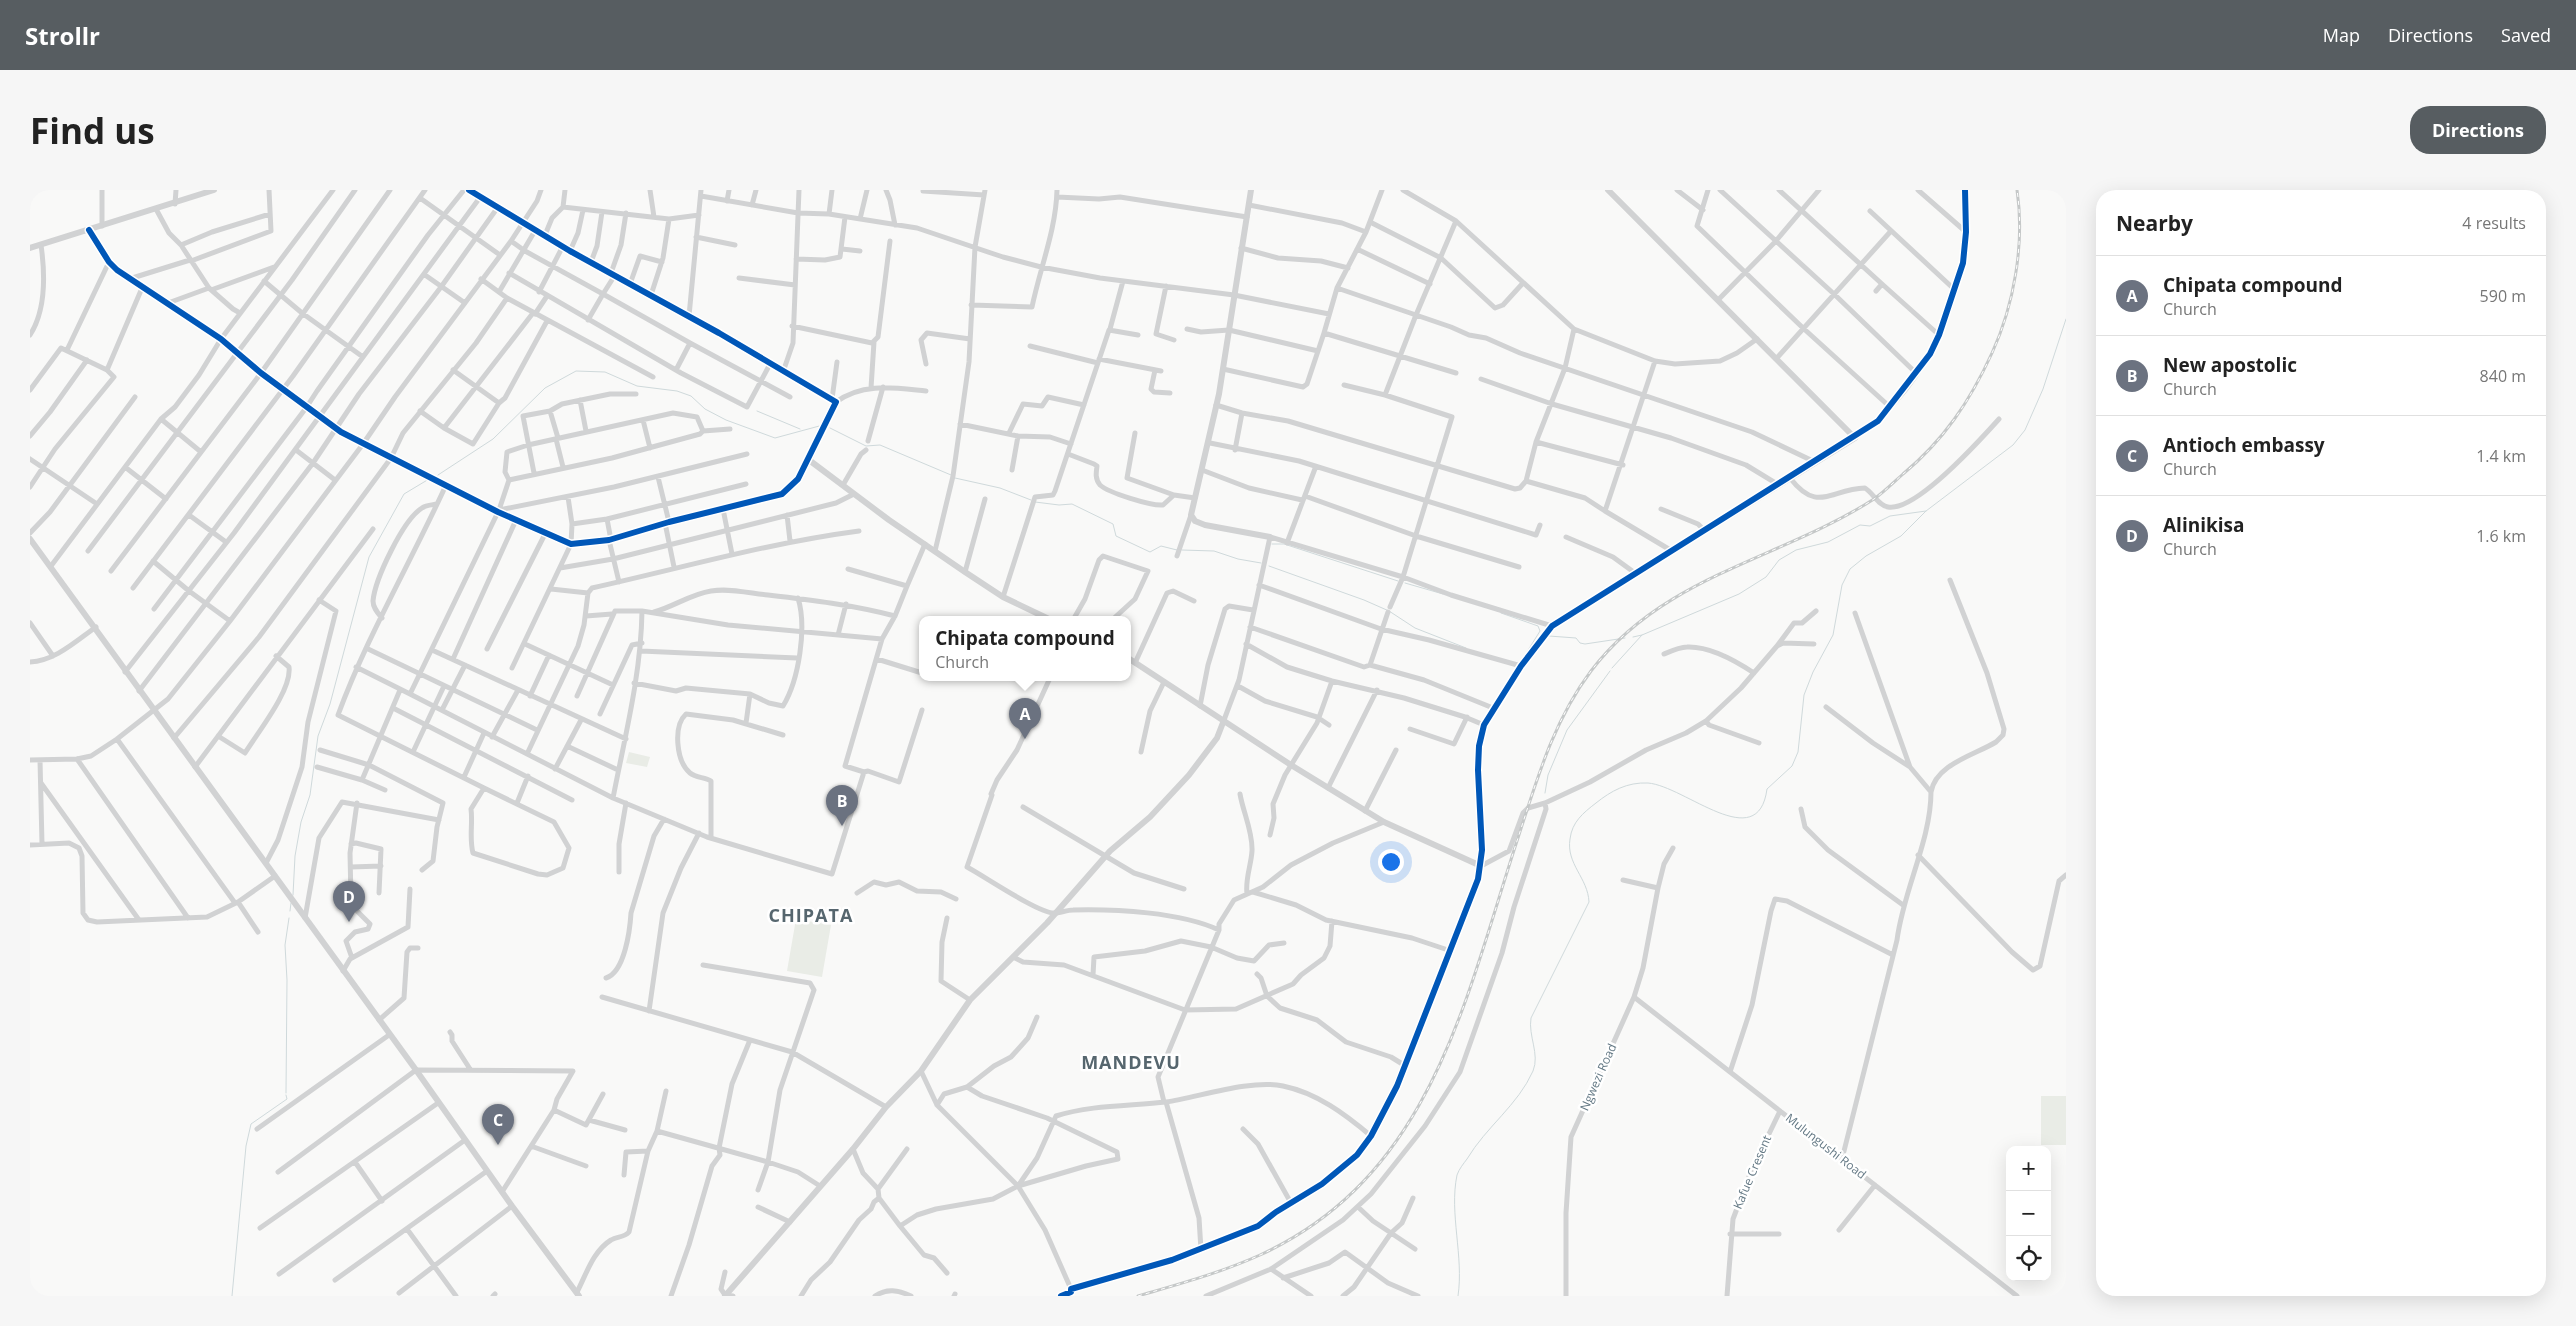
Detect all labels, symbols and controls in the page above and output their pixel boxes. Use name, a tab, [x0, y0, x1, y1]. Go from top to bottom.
text: Strollr	[25, 19, 100, 52]
text: Map	[2323, 23, 2360, 47]
text: Directions	[2388, 23, 2473, 47]
text: Saved	[2501, 23, 2551, 47]
button: Directions	[2410, 106, 2546, 154]
text: Find us	[30, 107, 155, 154]
text: Nearby	[2116, 209, 2193, 237]
text: 4 results	[2462, 212, 2526, 234]
text: Chipata compound	[2163, 272, 2343, 298]
text: A	[2126, 285, 2138, 307]
text: 590 m	[2480, 285, 2526, 307]
text: Church	[2163, 298, 2217, 320]
text: New apostolic	[2163, 352, 2297, 378]
text: B	[2127, 365, 2137, 387]
text: 840 m	[2480, 365, 2526, 387]
text: Church	[2163, 378, 2217, 400]
text: Antioch embassy	[2163, 432, 2325, 458]
text: C	[2127, 445, 2137, 467]
text: 1.4 km	[2476, 445, 2526, 467]
text: Church	[2163, 458, 2217, 480]
text: Alinikisa	[2163, 512, 2245, 538]
text: D	[2126, 525, 2138, 547]
text: 1.6 km	[2476, 525, 2526, 547]
text: Church	[2163, 538, 2217, 560]
popup	[919, 616, 1131, 681]
text: Chipata compound	[935, 625, 1115, 651]
text: Church	[935, 651, 989, 673]
pin: A	[1009, 698, 1041, 739]
pin: B	[826, 785, 858, 826]
your location	[1378, 849, 1404, 875]
pin: D	[333, 881, 365, 922]
district label: CHIPATA	[769, 903, 853, 927]
street label: Ngwezi Road	[1576, 1041, 1620, 1113]
district label: MANDEVU	[1081, 1050, 1181, 1074]
pin: C	[482, 1104, 514, 1145]
street label: Mulungushi Road	[1782, 1109, 1870, 1183]
street label: Kafue Cresent	[1729, 1133, 1775, 1211]
map controls	[2006, 1146, 2051, 1281]
button: +	[2006, 1146, 2051, 1191]
button: −	[2006, 1191, 2051, 1236]
button: locate	[2006, 1236, 2051, 1281]

